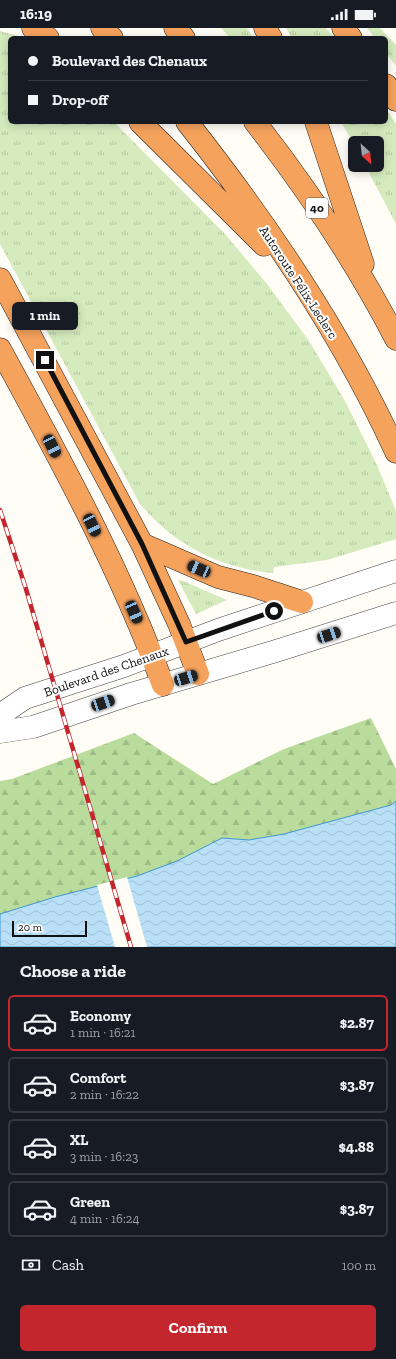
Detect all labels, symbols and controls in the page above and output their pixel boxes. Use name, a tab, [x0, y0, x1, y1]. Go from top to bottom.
text: 16:19	[20, 5, 52, 23]
text: Boulevard des Chenaux	[52, 52, 207, 70]
text: Drop-off	[52, 91, 108, 109]
north arrow	[348, 136, 384, 172]
map controls	[348, 136, 384, 172]
road number: 40	[306, 198, 328, 218]
street label: Autoroute Félix-Leclerc	[257, 223, 341, 341]
callout: 1 min	[12, 302, 78, 330]
text: 1 min	[30, 308, 60, 323]
route end	[36, 351, 54, 369]
car	[41, 433, 63, 459]
car	[81, 512, 103, 538]
car	[186, 559, 212, 579]
car	[124, 599, 144, 625]
route start	[265, 602, 283, 620]
car	[316, 626, 342, 644]
street label: Boulevard des Chenaux	[42, 643, 171, 700]
car	[173, 669, 199, 687]
car	[90, 693, 116, 713]
scale bar	[12, 919, 87, 938]
text: 20 m	[18, 921, 42, 934]
text: Choose a ride	[20, 960, 126, 982]
icon: car	[22, 1005, 58, 1041]
text: Economy	[70, 1007, 131, 1025]
text: $2.87	[340, 1014, 374, 1032]
text: 1 min · 16:21	[70, 1025, 136, 1040]
icon: car	[22, 1067, 58, 1103]
text: Comfort	[70, 1069, 126, 1087]
text: $3.87	[340, 1076, 374, 1094]
text: 2 min · 16:22	[70, 1087, 139, 1102]
icon: car	[22, 1129, 58, 1165]
text: XL	[70, 1131, 88, 1149]
text: $4.88	[338, 1138, 374, 1156]
text: 3 min · 16:23	[70, 1149, 138, 1164]
icon: car	[22, 1191, 58, 1227]
text: Green	[70, 1193, 110, 1211]
text: $3.87	[340, 1200, 374, 1218]
text: 4 min · 16:24	[70, 1211, 140, 1226]
icon: cash	[20, 1254, 42, 1276]
text: Cash	[52, 1256, 84, 1274]
text: 100 m	[342, 1258, 376, 1273]
button: Confirm	[20, 1305, 376, 1351]

